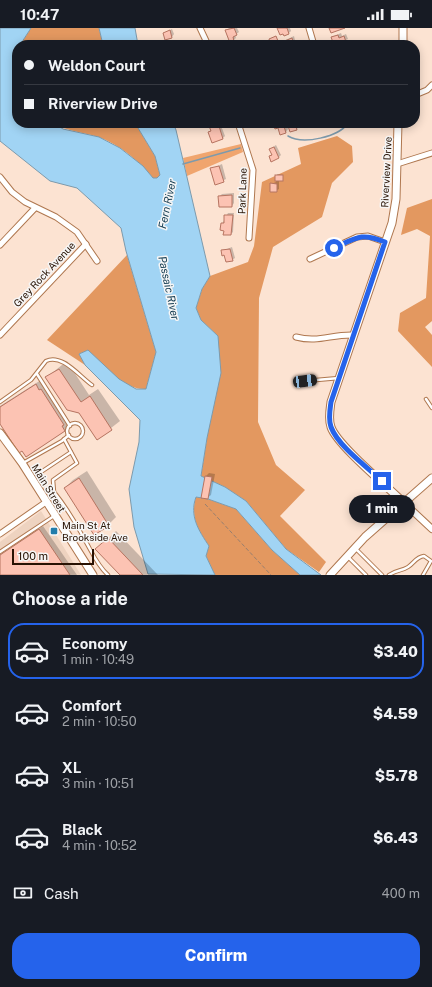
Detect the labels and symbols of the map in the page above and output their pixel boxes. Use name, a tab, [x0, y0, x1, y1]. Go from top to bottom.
street label: Riverview Drive	[378, 136, 394, 208]
street label: Park Lane	[235, 167, 249, 214]
water label: Fern River	[156, 177, 178, 230]
street label: Grey Rock Avenue	[11, 239, 77, 309]
route start	[325, 239, 343, 257]
water label: Passaic River	[156, 255, 182, 322]
car	[292, 374, 318, 388]
street label: Main Street	[30, 462, 69, 514]
route end	[373, 472, 391, 490]
callout: 1 min	[349, 495, 415, 523]
place label: Main St At Brookside Ave	[62, 519, 128, 543]
marker: Main St At Brookside Ave	[49, 526, 59, 536]
scale bar	[12, 547, 94, 566]

